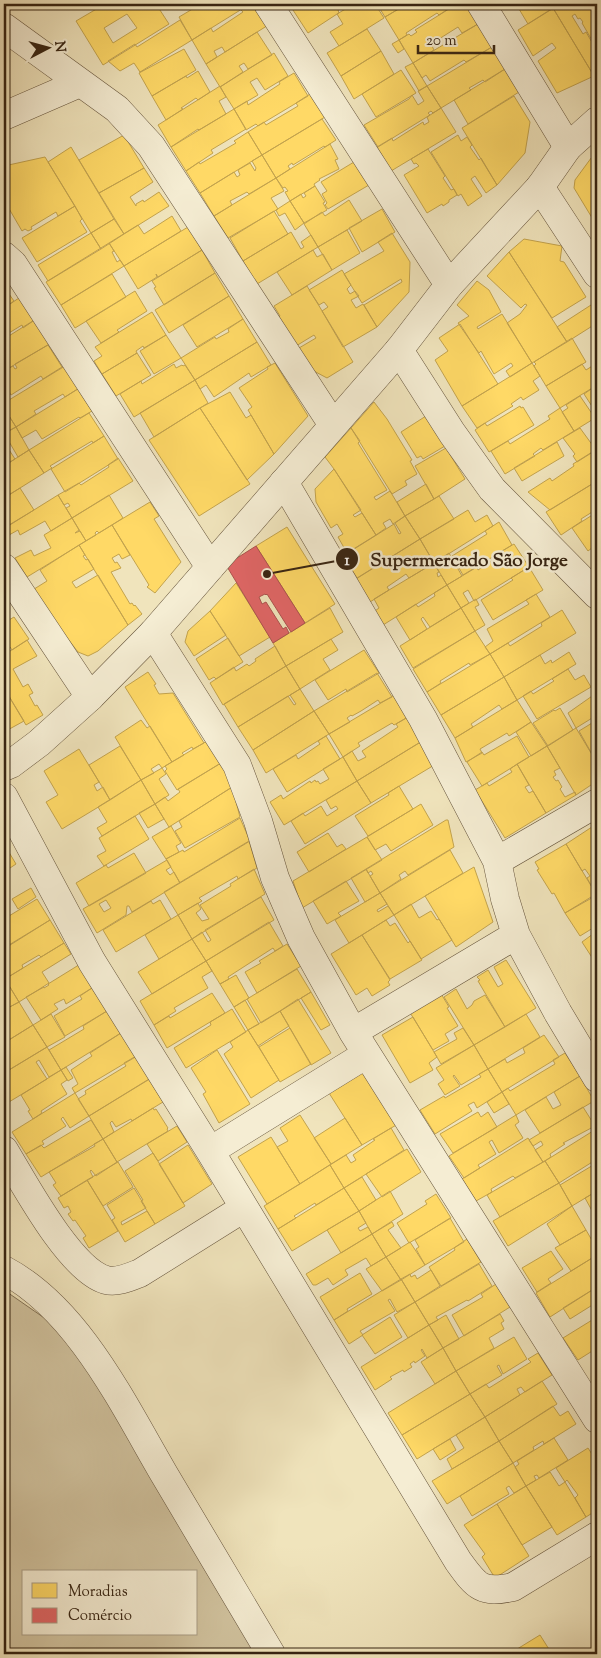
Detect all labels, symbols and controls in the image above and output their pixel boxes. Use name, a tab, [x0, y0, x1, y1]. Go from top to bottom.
north arrow	[22, 22, 72, 72]
scale bar	[418, 22, 495, 54]
text: 20 m	[426, 31, 457, 52]
text: N	[48, 40, 69, 53]
callout: Supermercado São Jorge	[335, 542, 577, 576]
text: Supermercado São Jorge	[370, 548, 568, 575]
text: 1	[344, 551, 350, 572]
legend	[22, 1570, 198, 1636]
text: Moradias	[68, 1582, 128, 1603]
text: Comércio	[68, 1606, 132, 1627]

